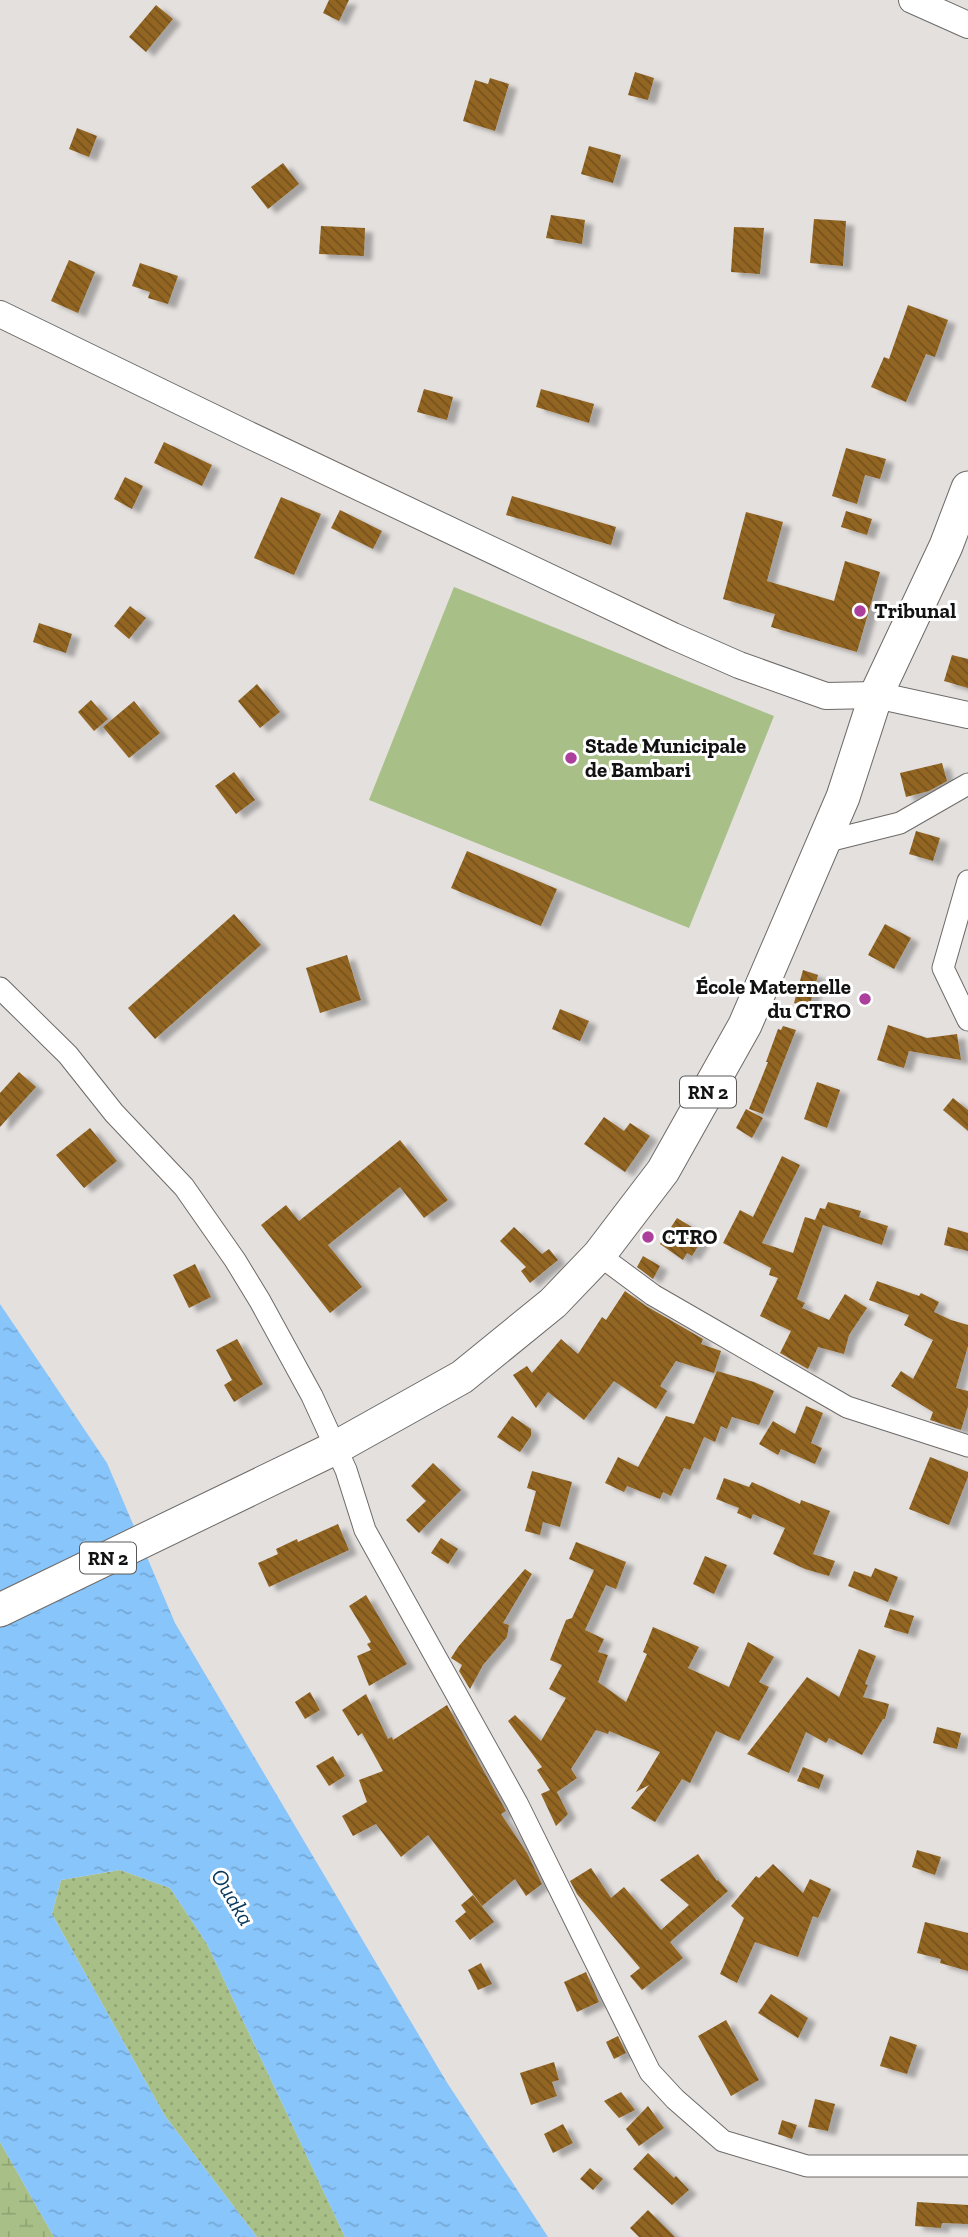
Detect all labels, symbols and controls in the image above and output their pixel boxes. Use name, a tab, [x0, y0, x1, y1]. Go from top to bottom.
place label: Tribunal	[874, 598, 956, 623]
marker: Tribunal	[852, 603, 868, 619]
place label: Stade Municipale de Bambari	[585, 733, 746, 782]
marker: Stade Municipale de Bambari	[563, 750, 579, 766]
place label: École Maternelle du CTRO	[696, 974, 851, 1023]
marker: École Maternelle du CTRO	[857, 991, 873, 1007]
road number: RN 2	[680, 1076, 736, 1108]
place label: CTRO	[662, 1224, 717, 1249]
marker: CTRO	[640, 1229, 656, 1245]
road number: RN 2	[80, 1542, 136, 1574]
water label: Ouaka	[205, 1863, 261, 1931]

